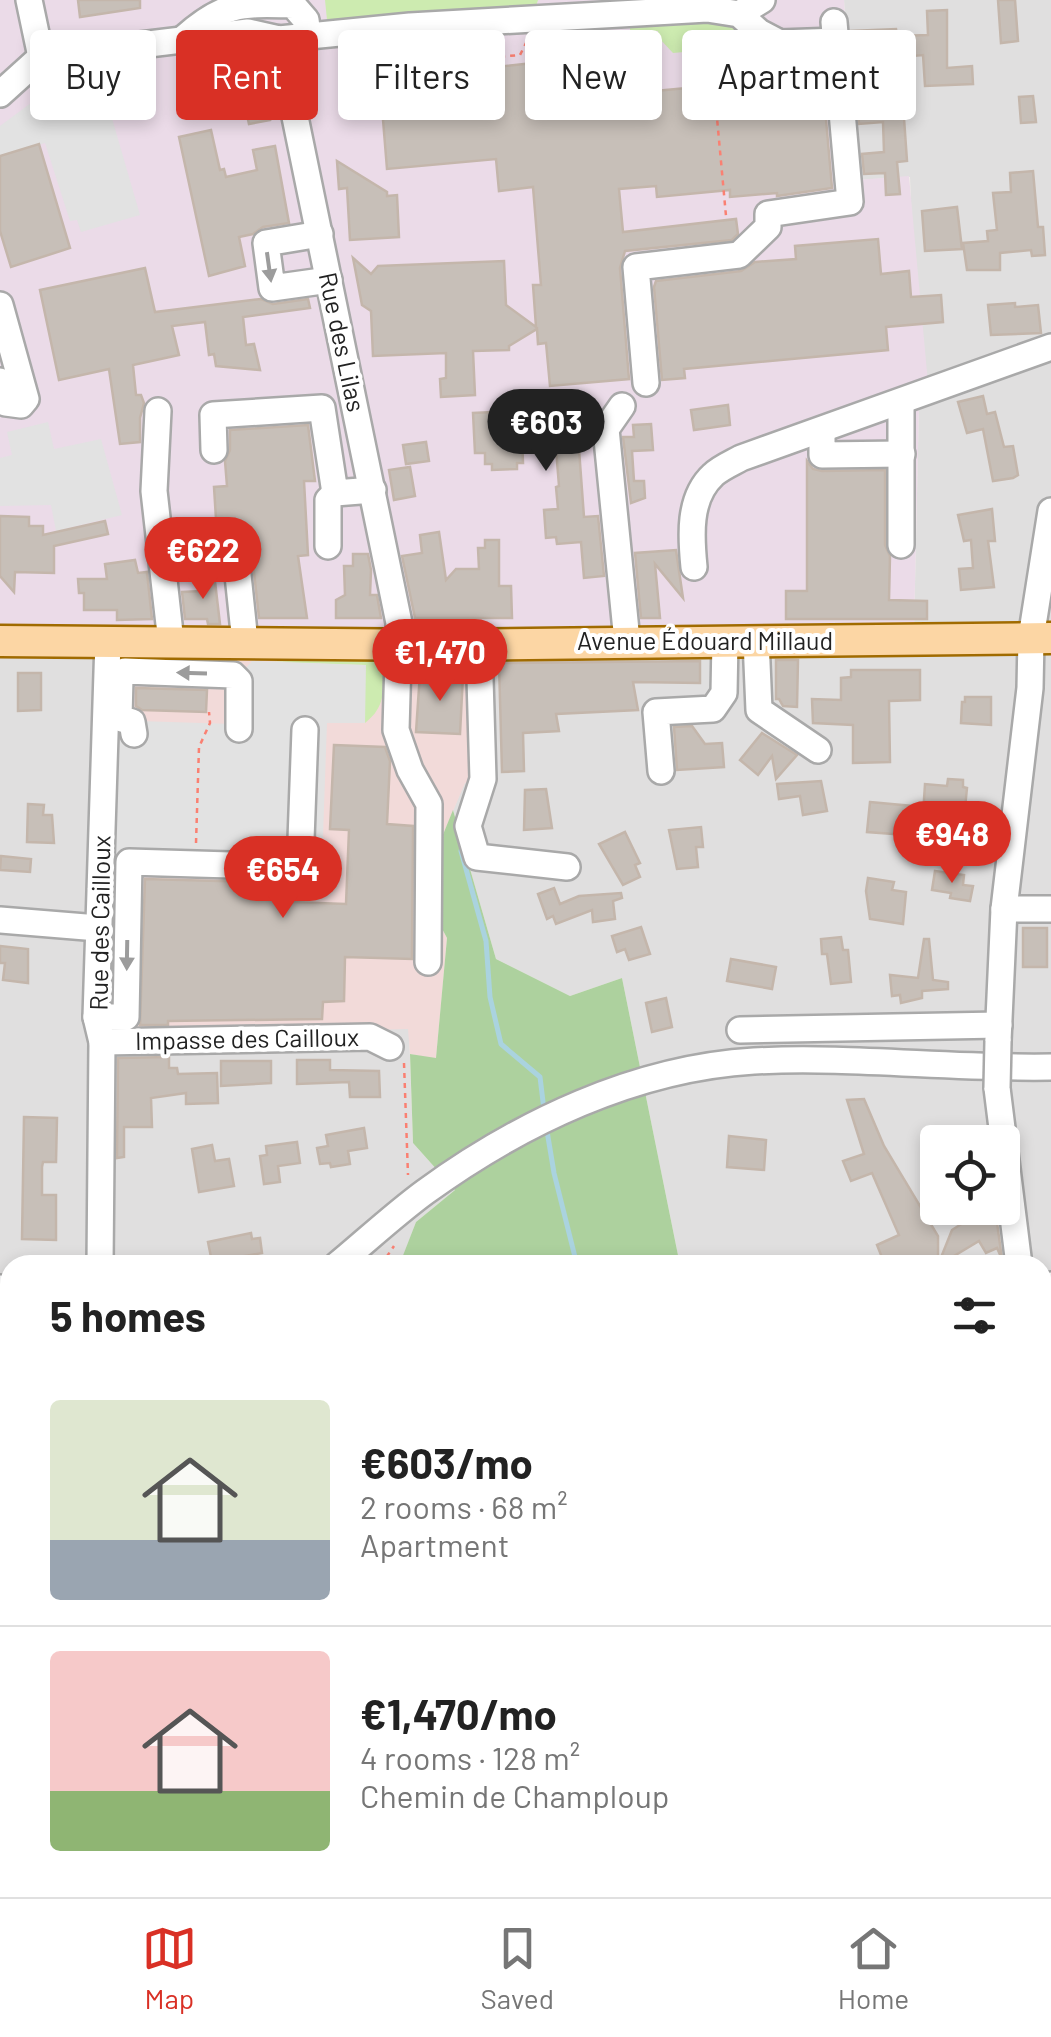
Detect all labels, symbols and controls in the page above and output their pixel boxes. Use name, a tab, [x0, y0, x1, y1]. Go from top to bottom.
chip: Buy	[30, 30, 156, 120]
chip: Rent	[176, 30, 318, 120]
chip: Filters	[338, 30, 505, 120]
chip: New	[525, 30, 662, 120]
chip: Apartment	[682, 30, 916, 120]
one-way arrow	[262, 252, 278, 283]
street label: Rue des Lilas	[314, 269, 372, 414]
pin: €603	[487, 389, 605, 474]
text: €603	[510, 402, 583, 440]
pin: €622	[144, 517, 262, 602]
text: €622	[166, 530, 240, 568]
pin: €1,470	[359, 619, 521, 704]
street label: Avenue Édouard Millaud	[577, 625, 833, 655]
text: €1,470	[394, 632, 486, 670]
one-way arrow	[176, 665, 208, 681]
pin: €948	[893, 801, 1011, 886]
text: €948	[915, 814, 989, 852]
street label: Rue des Cailloux	[82, 835, 116, 1011]
pin: €654	[224, 836, 342, 921]
text: €654	[246, 849, 320, 887]
one-way arrow	[119, 939, 135, 971]
street label: Impasse des Cailloux	[135, 1021, 359, 1055]
map controls	[920, 1125, 1020, 1225]
button: locate	[920, 1125, 1020, 1225]
icon: filters	[947, 1288, 1002, 1343]
text: 5 homes	[50, 1290, 206, 1340]
text: €603/mo	[360, 1437, 533, 1487]
icon: home	[130, 1440, 250, 1560]
text: 2 rooms · 68 m²	[360, 1487, 568, 1525]
text: Apartment	[360, 1525, 509, 1563]
text: €1,470/mo	[360, 1688, 557, 1738]
icon: home	[130, 1691, 250, 1811]
text: 4 rooms · 128 m²	[360, 1738, 580, 1776]
text: Chemin de Champloup	[360, 1776, 669, 1814]
tab: Map	[142, 1921, 197, 2015]
tab: Saved	[481, 1921, 554, 2015]
tab: Home	[838, 1921, 909, 2015]

